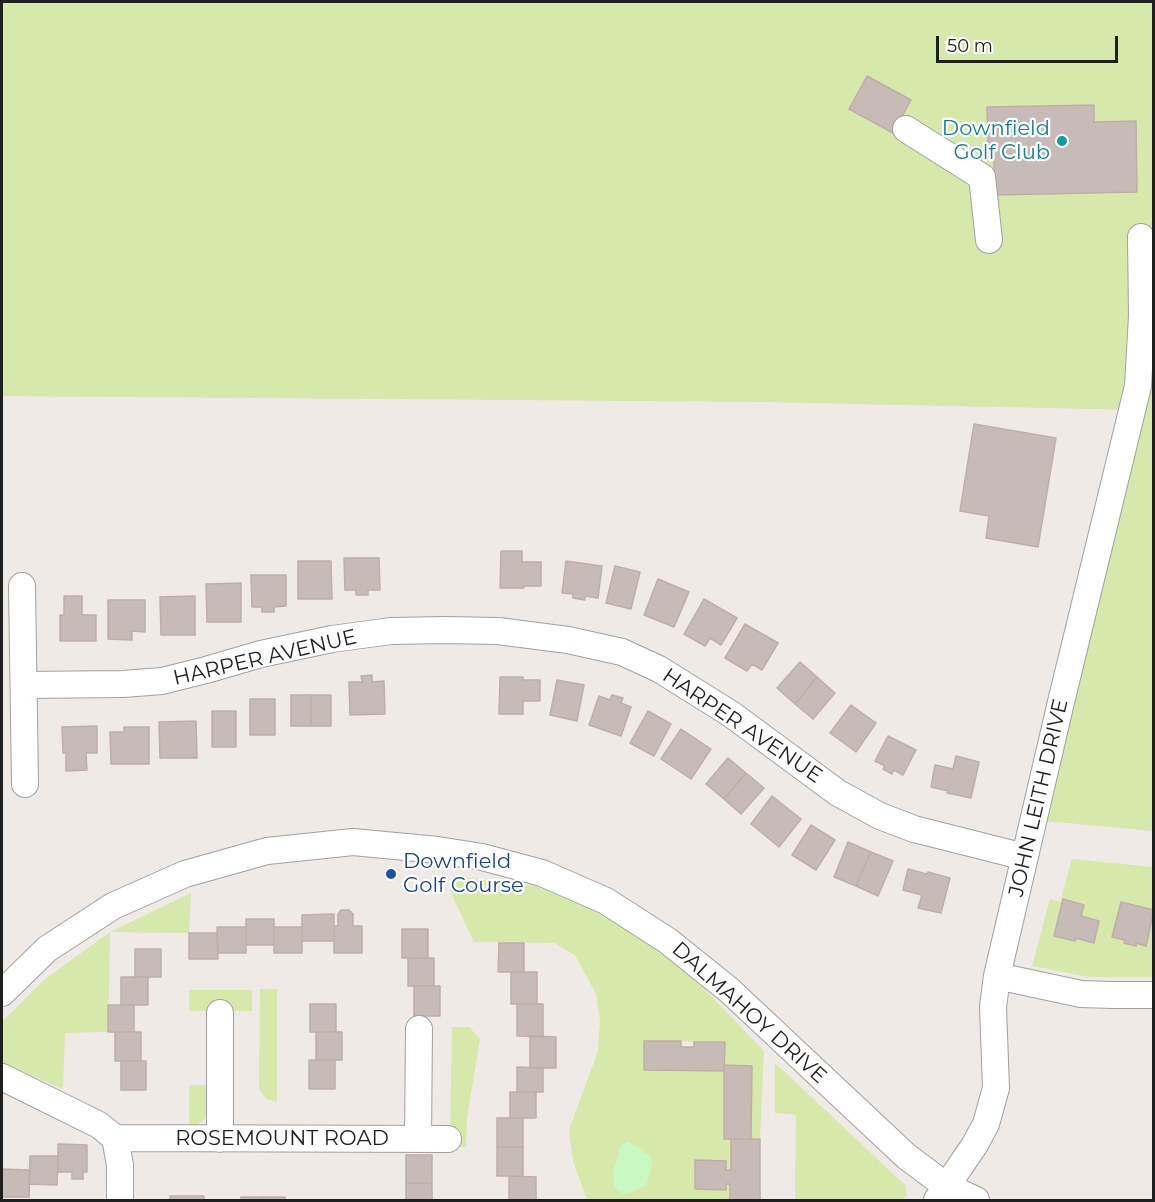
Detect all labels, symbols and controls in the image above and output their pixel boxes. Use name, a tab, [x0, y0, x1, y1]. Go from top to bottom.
scale bar	[939, 24, 1120, 62]
text: 50 m	[947, 35, 993, 57]
place label: Downfield Golf Club	[942, 116, 1050, 166]
marker: Downfield Golf Club	[1055, 134, 1069, 148]
street label: HARPER AVENUE	[171, 625, 359, 691]
street label: HARPER AVENUE	[657, 663, 827, 789]
street label: JOHN LEITH DRIVE	[1004, 697, 1074, 899]
place label: Downfield Golf Course	[403, 849, 524, 899]
marker: Downfield Golf Course	[384, 867, 398, 881]
street label: DALMAHOY DRIVE	[666, 937, 832, 1089]
street label: ROSEMOUNT ROAD	[175, 1126, 389, 1152]

